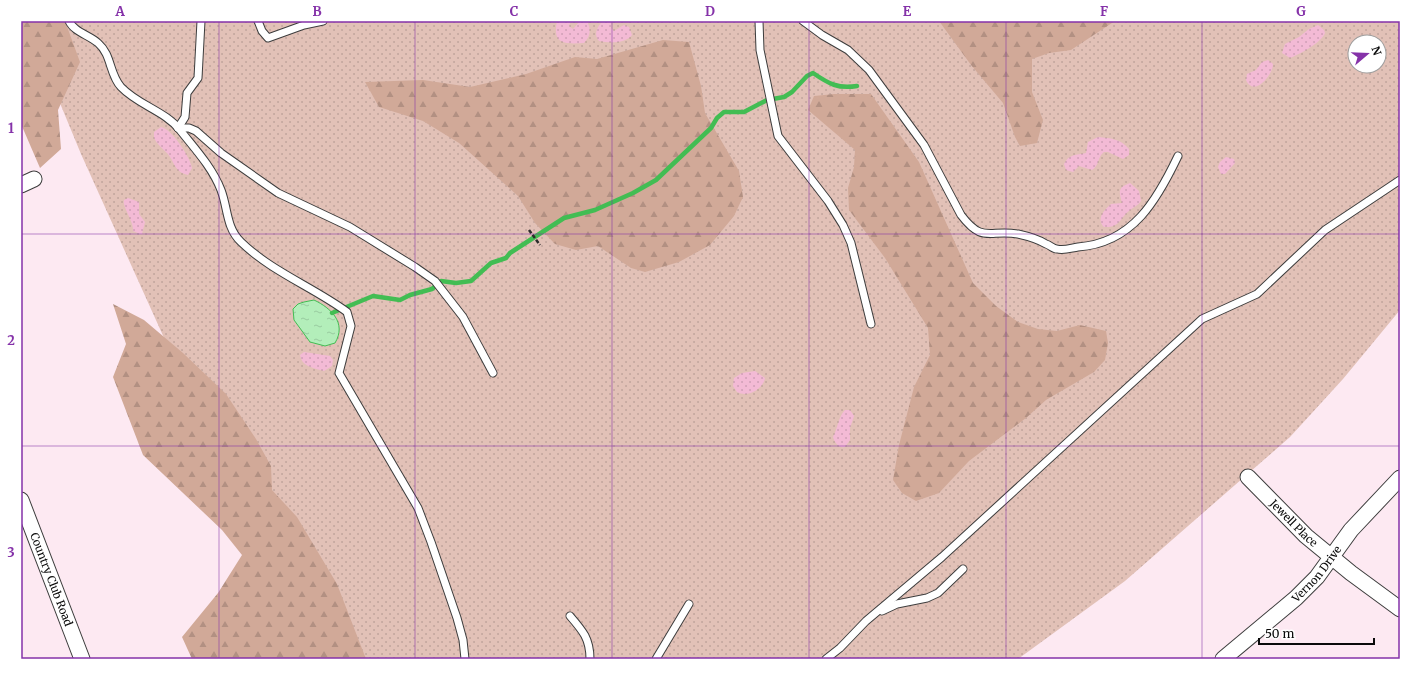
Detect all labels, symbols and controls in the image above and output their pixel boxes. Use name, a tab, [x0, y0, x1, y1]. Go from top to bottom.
text: A	[114, 3, 125, 20]
text: B	[312, 3, 322, 20]
text: C	[510, 3, 519, 20]
text: D	[705, 3, 715, 20]
text: E	[903, 3, 912, 20]
text: F	[1100, 3, 1108, 20]
text: G	[1296, 3, 1306, 20]
north arrow	[1347, 34, 1387, 74]
text: N	[1368, 44, 1385, 57]
text: 1	[8, 120, 14, 137]
text: 2	[7, 332, 15, 349]
street label: Jewell Place	[1266, 496, 1321, 550]
street label: Country Club Road	[27, 531, 76, 628]
street label: Vernon Drive	[1288, 543, 1344, 606]
text: 3	[7, 544, 15, 561]
scale bar	[1259, 620, 1374, 646]
text: 50 m	[1265, 626, 1294, 641]

